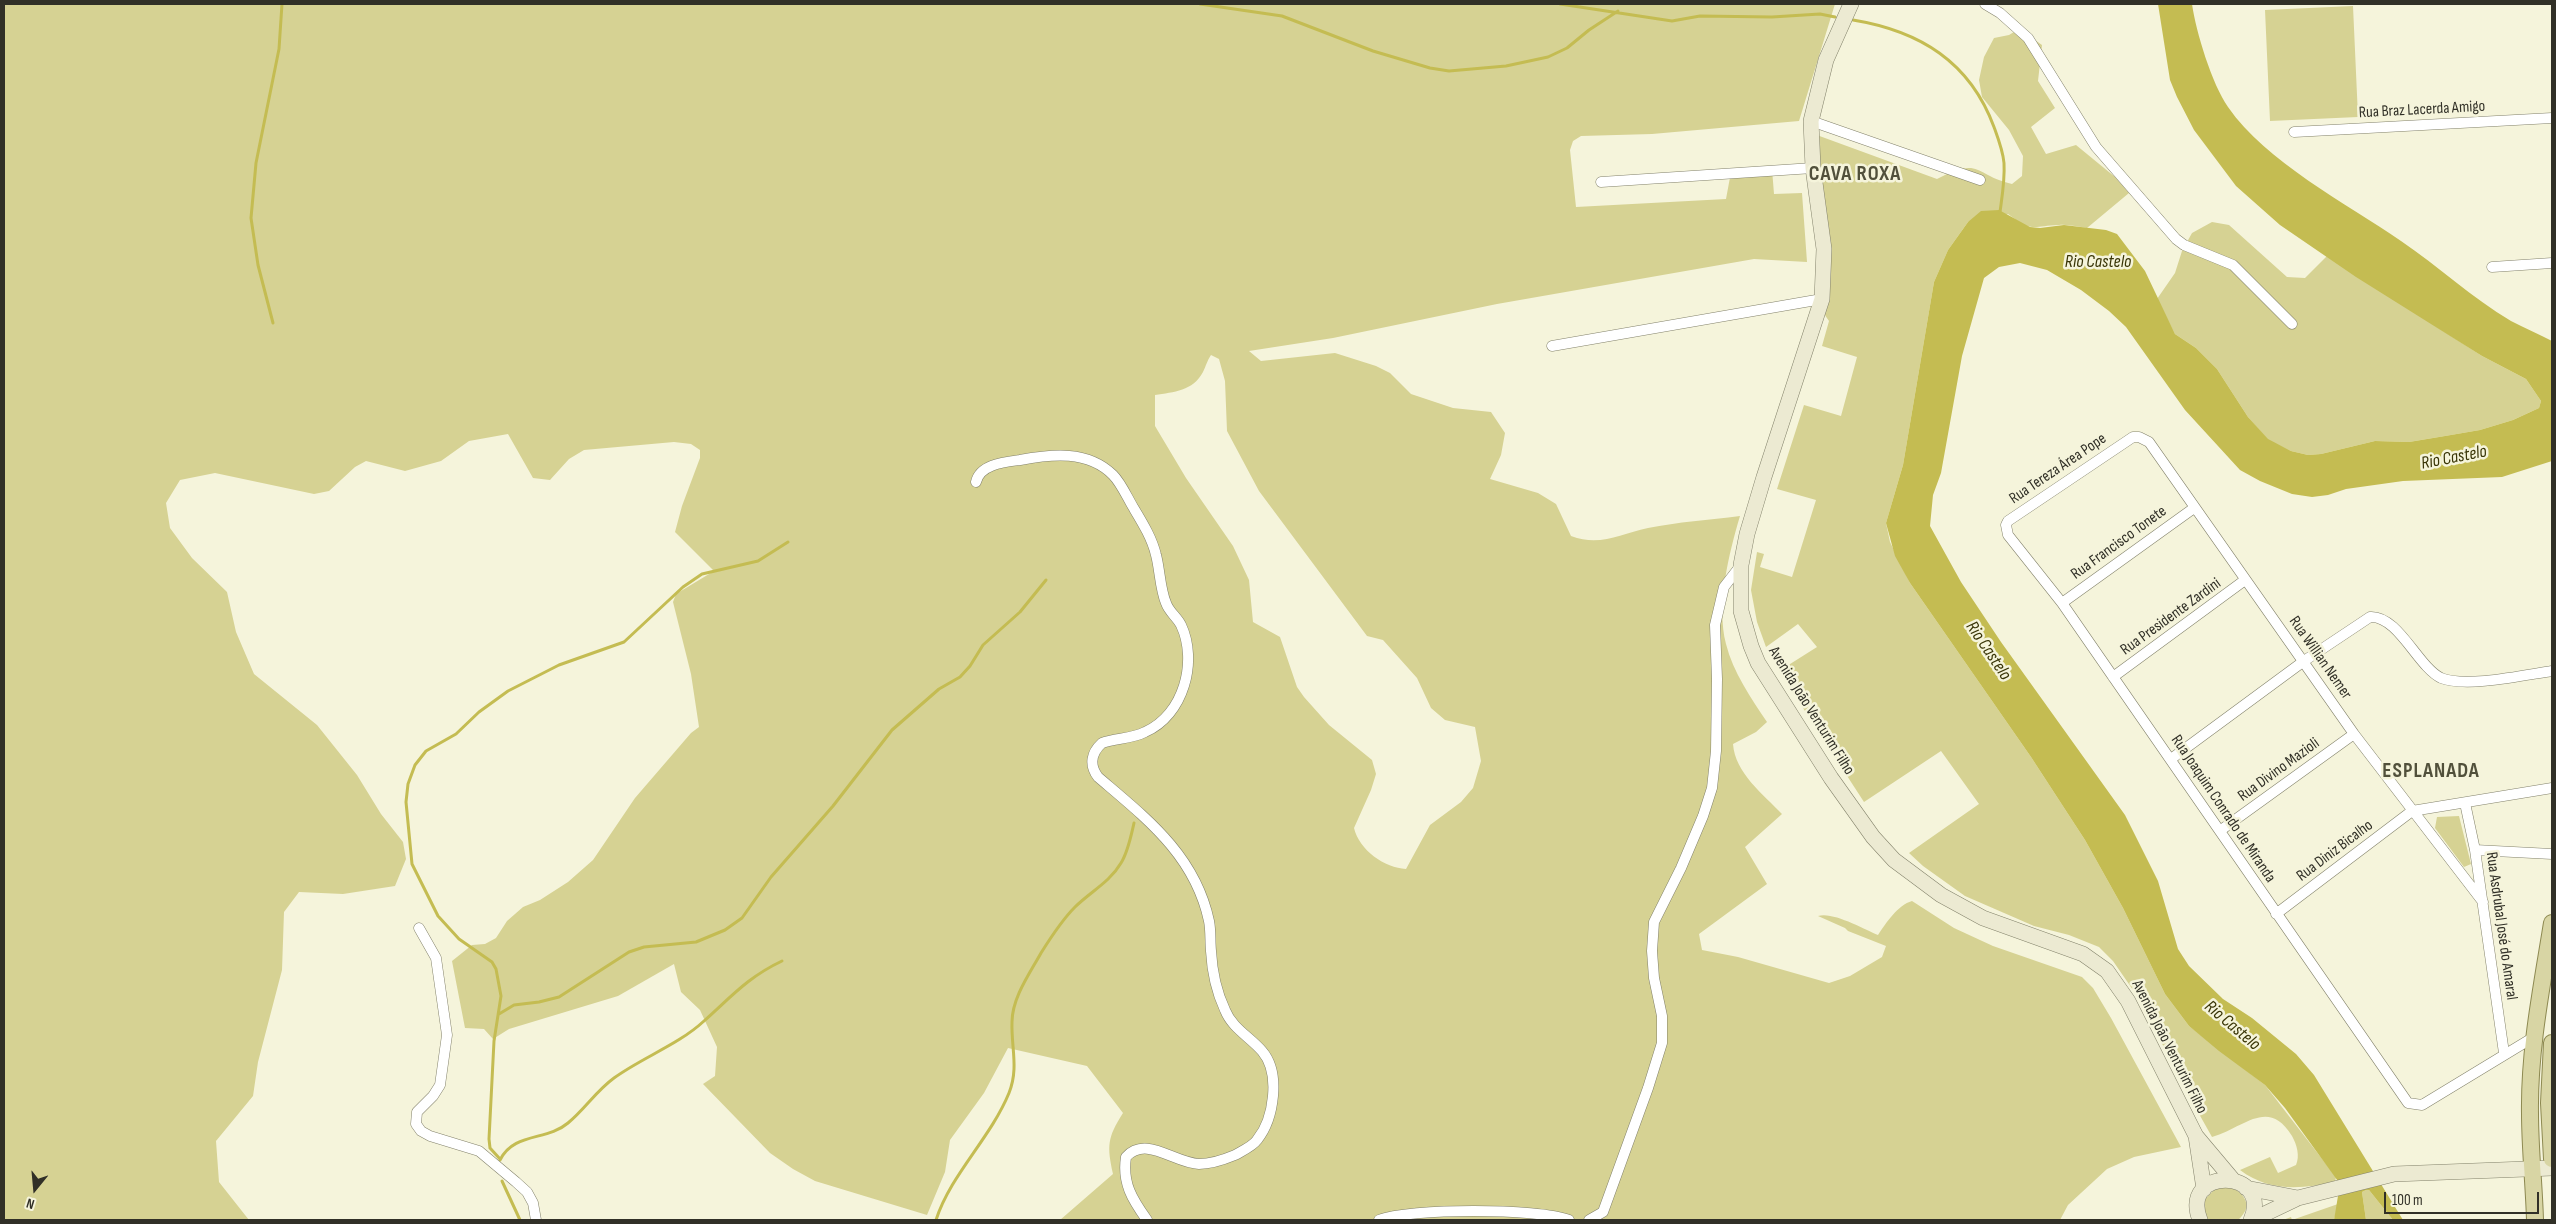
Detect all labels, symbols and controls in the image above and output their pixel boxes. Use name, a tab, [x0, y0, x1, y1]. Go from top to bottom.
street label: Rua Braz Lacerda Amigo	[2358, 97, 2486, 123]
district label: CAVA ROXA	[1808, 162, 1902, 188]
water label: Rio Castelo	[2065, 251, 2131, 273]
street label: Rua Tereza Área Pope	[2006, 429, 2110, 509]
water label: Rio Castelo	[2419, 441, 2489, 475]
street label: Rua Francisco Tonete	[2068, 502, 2170, 584]
street label: Rua Presidente Zardini	[2117, 574, 2225, 660]
street label: Rua Willian Nemer	[2284, 613, 2356, 703]
water label: Rio Castelo	[1960, 617, 2016, 685]
street label: Avenida João Venturim Filho	[1764, 643, 1858, 779]
street label: Rua Joaquim Conrado de Miranda	[2166, 732, 2280, 886]
street label: Rua Divino Mazioli	[2234, 734, 2324, 806]
district label: ESPLANADA	[2381, 759, 2481, 785]
street label: Rua Diniz Bicalho	[2293, 816, 2377, 886]
street label: Rua Asdrubal José do Amaral	[2481, 851, 2521, 1001]
street label: Avenida João Venturim Filho	[2127, 977, 2211, 1117]
water label: Rio Castelo	[2200, 996, 2264, 1056]
north arrow	[10, 1164, 60, 1214]
scale bar	[2386, 1182, 2541, 1214]
text: 100 m	[2392, 1191, 2423, 1210]
text: N	[24, 1195, 37, 1213]

